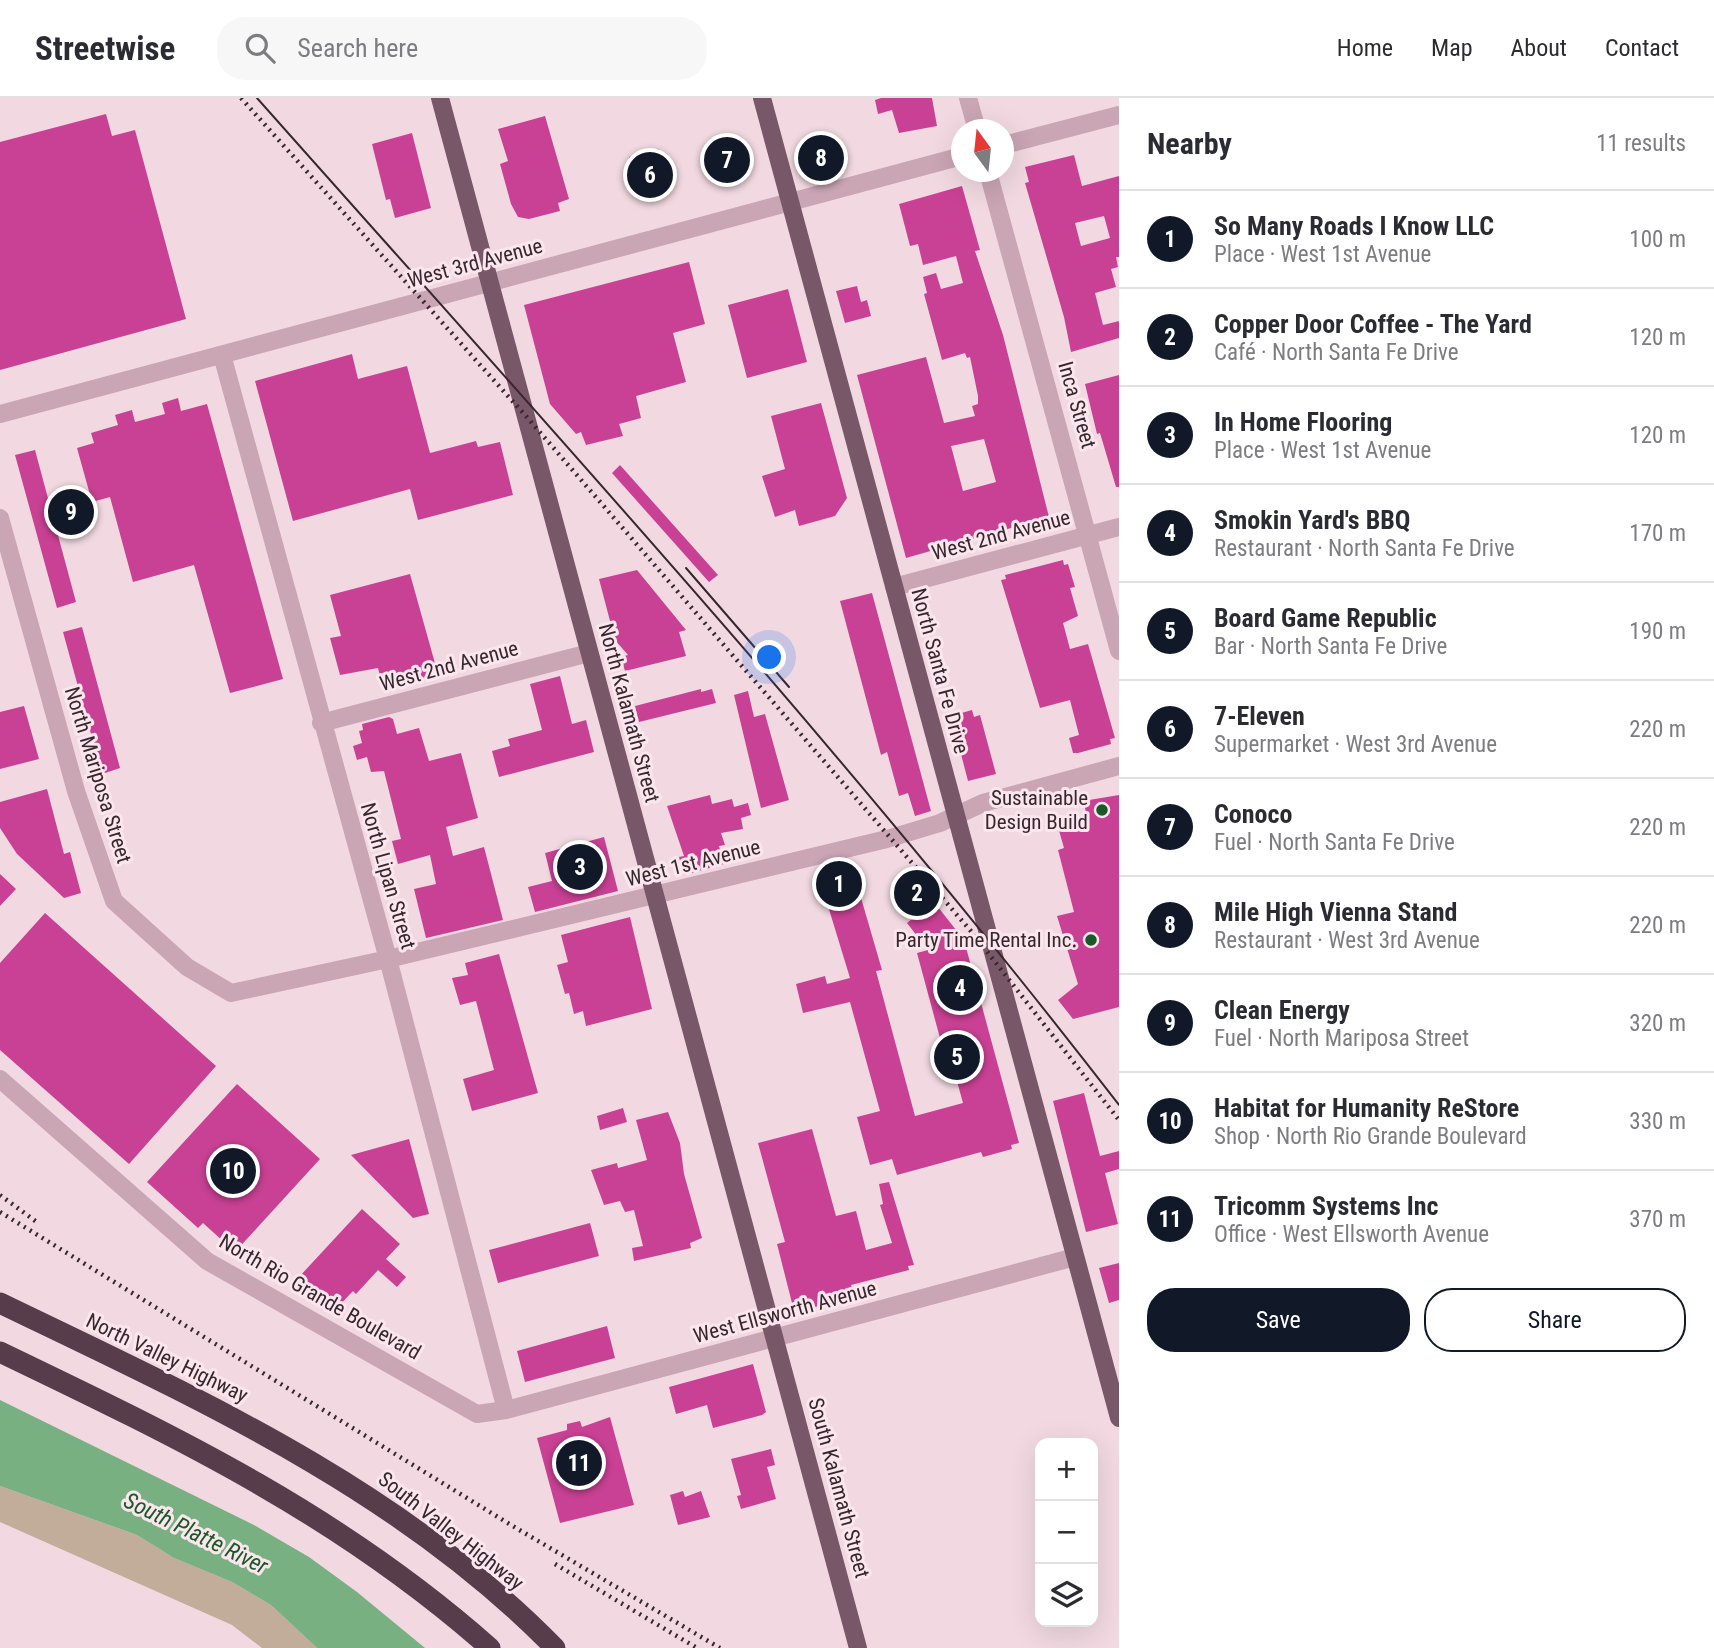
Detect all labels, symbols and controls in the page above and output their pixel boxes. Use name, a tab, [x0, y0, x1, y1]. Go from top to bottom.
search box	[217, 17, 707, 80]
text: Streetwise	[35, 29, 175, 68]
icon: search	[241, 29, 279, 67]
text: Search here	[297, 33, 418, 63]
text: Home	[1337, 34, 1393, 62]
text: Map	[1431, 34, 1473, 62]
text: About	[1511, 34, 1567, 62]
text: Contact	[1605, 34, 1679, 62]
north arrow	[951, 119, 1014, 182]
text: Nearby	[1147, 126, 1232, 161]
text: 11 results	[1596, 130, 1686, 157]
pin: 8	[798, 132, 844, 184]
pin: 7	[704, 134, 750, 186]
pin: 6	[627, 149, 673, 201]
text: So Many Roads I Know LLC	[1214, 211, 1494, 241]
text: 1	[1164, 226, 1176, 253]
text: 100 m	[1629, 226, 1686, 253]
street label: West 3rd Avenue	[405, 233, 545, 293]
text: Place · West 1st Avenue	[1214, 241, 1431, 268]
text: Copper Door Coffee - The Yard	[1214, 309, 1532, 339]
text: 2	[1164, 324, 1176, 351]
text: 120 m	[1629, 324, 1686, 351]
text: Café · North Santa Fe Drive	[1214, 339, 1459, 366]
street label: Inca Street	[1053, 359, 1101, 451]
text: In Home Flooring	[1214, 407, 1392, 437]
text: 3	[1164, 422, 1176, 449]
text: 120 m	[1629, 422, 1686, 449]
text: Place · West 1st Avenue	[1214, 437, 1431, 464]
pin: 9	[48, 486, 94, 538]
street label: West 2nd Avenue	[929, 505, 1073, 565]
text: Smokin Yard's BBQ	[1214, 505, 1411, 535]
text: 4	[1164, 520, 1176, 547]
text: 170 m	[1629, 520, 1686, 547]
text: Restaurant · North Santa Fe Drive	[1214, 535, 1515, 562]
street label: North Santa Fe Drive	[906, 586, 974, 757]
text: Board Game Republic	[1214, 603, 1437, 633]
text: 5	[1164, 618, 1176, 645]
text: 190 m	[1629, 618, 1686, 645]
street label: North Kalamath Street	[594, 621, 664, 805]
text: Bar · North Santa Fe Drive	[1214, 633, 1447, 660]
street label: West 2nd Avenue	[377, 636, 521, 696]
your location	[752, 640, 786, 674]
street label: North Mariposa Street	[60, 684, 136, 866]
text: 7-Eleven	[1214, 701, 1305, 731]
text: 6	[1164, 716, 1176, 743]
text: 220 m	[1629, 716, 1686, 743]
text: Supermarket · West 3rd Avenue	[1214, 731, 1497, 758]
place label: Sustainable Design Build	[985, 786, 1088, 834]
text: Conoco	[1214, 799, 1292, 829]
street label: North Lipan Street	[356, 800, 420, 952]
marker: Sustainable Design Build	[1094, 802, 1110, 818]
text: 7	[1164, 814, 1176, 841]
text: 220 m	[1629, 814, 1686, 841]
text: Fuel · North Santa Fe Drive	[1214, 829, 1455, 856]
street label: West 1st Avenue	[623, 835, 763, 891]
pin: 3	[557, 841, 603, 893]
pin: 1	[816, 858, 862, 910]
pin: 2	[894, 867, 940, 919]
text: Mile High Vienna Stand	[1214, 897, 1457, 927]
text: 8	[1164, 912, 1176, 939]
text: 220 m	[1629, 912, 1686, 939]
text: Restaurant · West 3rd Avenue	[1214, 927, 1480, 954]
place label: Party Time Rental Inc.	[895, 928, 1077, 952]
marker: Party Time Rental Inc.	[1083, 932, 1099, 948]
pin: 4	[937, 962, 983, 1014]
text: Clean Energy	[1214, 995, 1350, 1025]
text: 9	[1164, 1010, 1176, 1037]
text: 320 m	[1629, 1010, 1686, 1037]
text: Fuel · North Mariposa Street	[1214, 1025, 1469, 1052]
pin: 5	[934, 1031, 980, 1083]
text: Habitat for Humanity ReStore	[1214, 1093, 1519, 1123]
text: 10	[1158, 1108, 1182, 1135]
text: 330 m	[1629, 1108, 1686, 1135]
text: Shop · North Rio Grande Boulevard	[1214, 1123, 1527, 1150]
pin: 10	[210, 1145, 256, 1197]
text: Tricomm Systems Inc	[1214, 1191, 1439, 1221]
text: 11	[1158, 1206, 1182, 1233]
text: 370 m	[1629, 1206, 1686, 1233]
text: Office · West Ellsworth Avenue	[1214, 1221, 1489, 1248]
street label: North Rio Grande Boulevard	[215, 1229, 425, 1365]
street label: West Ellsworth Avenue	[691, 1276, 879, 1348]
button: Save	[1147, 1288, 1410, 1352]
button: Share	[1424, 1288, 1686, 1352]
street label: North Valley Highway	[82, 1309, 252, 1408]
street label: South Kalamath Street	[803, 1395, 875, 1581]
pin: 11	[556, 1437, 602, 1489]
map controls	[1035, 1438, 1098, 1627]
button: +	[1035, 1438, 1098, 1501]
street label: South Valley Highway	[374, 1467, 529, 1595]
water label: South Platte River	[119, 1487, 273, 1580]
button: −	[1035, 1501, 1098, 1564]
button: layers	[1035, 1564, 1098, 1627]

